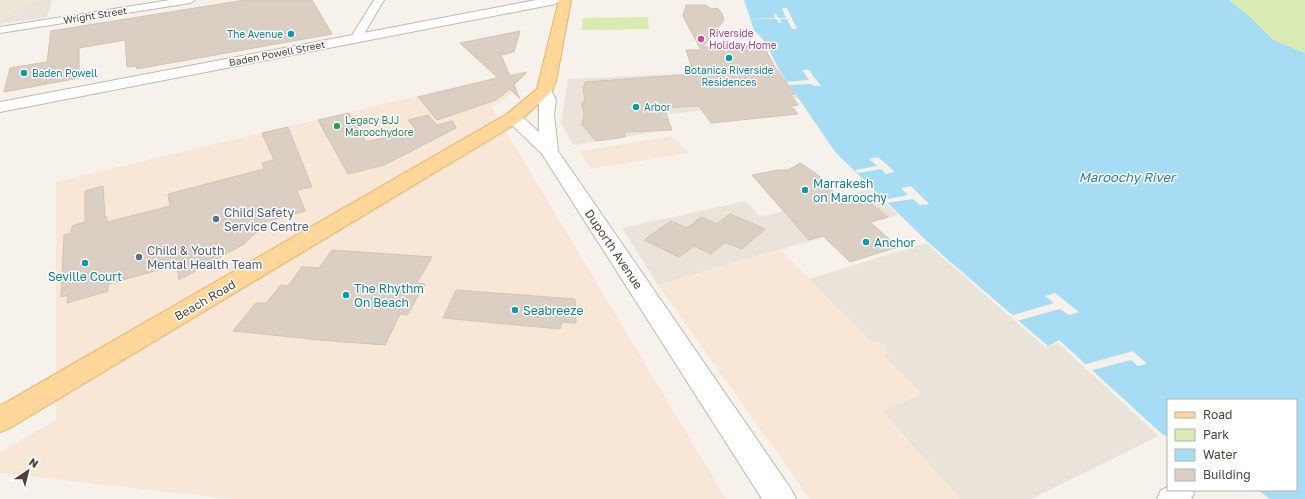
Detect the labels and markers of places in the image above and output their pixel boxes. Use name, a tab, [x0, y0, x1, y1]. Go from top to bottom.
place label: Riverside Holiday Home	[709, 27, 777, 51]
place label: The Avenue	[227, 28, 283, 40]
marker: The Avenue	[286, 29, 296, 39]
marker: Riverside Holiday Home	[696, 34, 706, 44]
marker: Botanica Riverside Residences	[724, 53, 734, 63]
place label: Botanica Riverside Residences	[684, 64, 774, 88]
place label: Baden Powell	[32, 67, 98, 79]
marker: Baden Powell	[19, 68, 29, 78]
place label: Arbor	[644, 101, 671, 113]
marker: Arbor	[631, 102, 641, 112]
place label: Legacy BJJ Maroochydore	[345, 114, 414, 138]
marker: Legacy BJJ Maroochydore	[332, 121, 342, 131]
place label: Marrakesh on Maroochy	[813, 176, 887, 205]
marker: Marrakesh on Maroochy	[800, 185, 810, 195]
place label: Child Safety Service Centre	[224, 205, 309, 234]
marker: Child Safety Service Centre	[211, 214, 221, 224]
place label: Anchor	[874, 235, 916, 250]
marker: Anchor	[861, 237, 871, 247]
place label: Child & Youth Mental Health Team	[147, 243, 262, 272]
marker: Child & Youth Mental Health Team	[134, 252, 144, 262]
marker: Seville Court	[80, 258, 90, 268]
place label: Seville Court	[48, 269, 122, 284]
place label: The Rhythm On Beach	[354, 281, 424, 310]
marker: The Rhythm On Beach	[341, 290, 351, 300]
place label: Seabreeze	[523, 303, 583, 318]
marker: Seabreeze	[510, 305, 520, 315]

